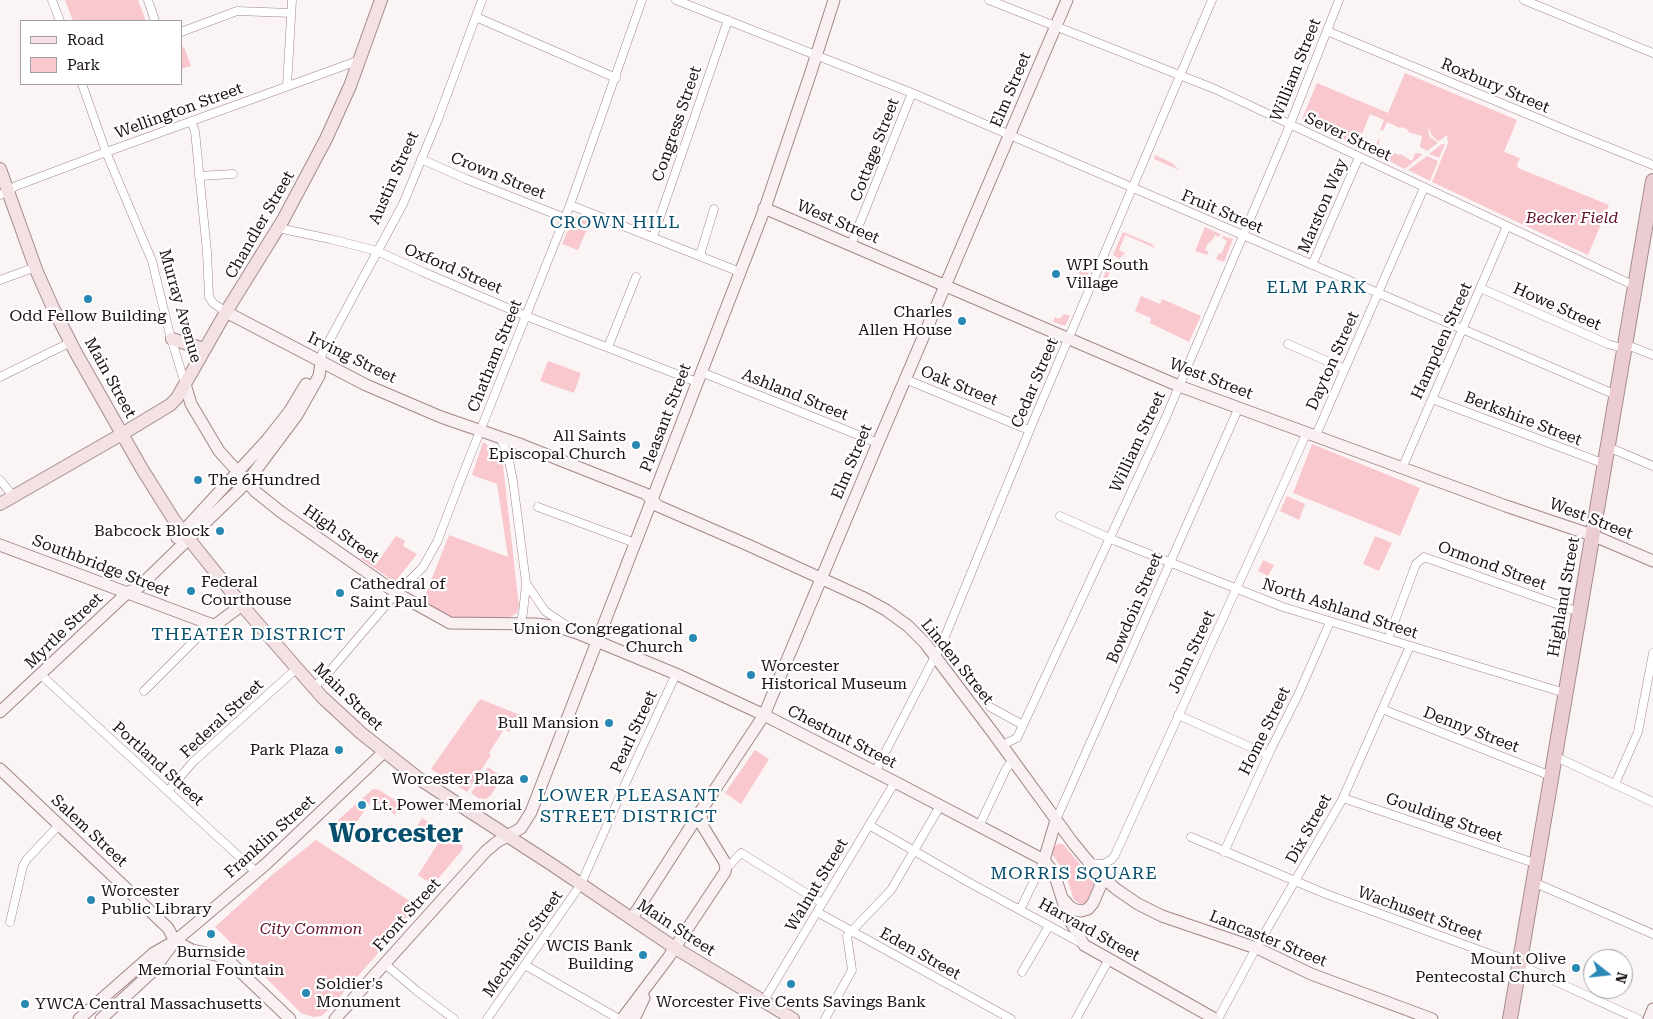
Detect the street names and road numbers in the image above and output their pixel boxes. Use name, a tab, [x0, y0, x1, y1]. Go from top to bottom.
street label: William Street	[1267, 16, 1325, 124]
street label: Elm Street	[987, 50, 1035, 130]
street label: Roxbury Street	[1438, 54, 1552, 118]
street label: Congress Street	[648, 64, 706, 184]
street label: Wellington Street	[112, 79, 246, 143]
street label: Cottage Street	[846, 95, 904, 205]
street label: Sever Street	[1302, 109, 1394, 165]
street label: Austin Street	[365, 128, 423, 228]
street label: Crown Street	[448, 148, 548, 204]
street label: Marston Way	[1294, 156, 1352, 256]
street label: Chandler Street	[221, 168, 299, 282]
street label: Fruit Street	[1178, 186, 1266, 238]
street label: West Street	[794, 196, 882, 248]
street label: Oxford Street	[401, 240, 505, 298]
street label: Murray Avenue	[155, 247, 205, 365]
street label: Hampden Street	[1408, 279, 1476, 403]
street label: Howe Street	[1510, 279, 1604, 335]
street label: Chatham Street	[464, 297, 526, 415]
street label: Dayton Street	[1303, 308, 1363, 414]
street label: Irving Street	[304, 328, 400, 388]
street label: Main Street	[80, 334, 140, 422]
street label: Cedar Street	[1007, 335, 1063, 431]
street label: West Street	[1167, 354, 1255, 404]
street label: Pleasant Street	[636, 361, 696, 475]
street label: Oak Street	[918, 362, 1000, 410]
street label: Ashland Street	[739, 365, 851, 425]
street label: William Street	[1106, 388, 1170, 496]
street label: Berkshire Street	[1462, 388, 1584, 450]
street label: Elm Street	[828, 422, 876, 502]
street label: West Street	[1547, 494, 1635, 544]
street label: High Street	[300, 501, 382, 567]
street label: Southbridge Street	[30, 531, 172, 601]
street label: Highland Street	[1544, 535, 1584, 659]
street label: Ormond Street	[1435, 537, 1549, 595]
street label: Bowdoin Street	[1103, 550, 1167, 666]
street label: North Ashland Street	[1260, 575, 1420, 643]
street label: Myrtle Street	[21, 589, 107, 673]
street label: John Street	[1164, 608, 1220, 696]
street label: Linden Street	[917, 615, 997, 709]
street label: Main Street	[309, 659, 387, 735]
street label: Federal Street	[176, 676, 268, 762]
street label: Home Street	[1235, 684, 1295, 778]
street label: Pearl Street	[607, 688, 661, 776]
street label: Chestnut Street	[784, 701, 900, 773]
street label: Denny Street	[1420, 703, 1522, 757]
street label: Portland Street	[108, 718, 208, 810]
street label: Goulding Street	[1383, 789, 1505, 847]
street label: Salem Street	[47, 791, 131, 871]
street label: Dix Street	[1282, 791, 1336, 867]
street label: Franklin Street	[221, 792, 319, 882]
street label: Walnut Street	[782, 835, 852, 935]
street label: Front Street	[369, 874, 445, 956]
street label: Wachusett Street	[1355, 882, 1485, 946]
street label: Mechanic Street	[479, 887, 567, 1001]
street label: Harvard Street	[1035, 894, 1143, 966]
street label: Main Street	[633, 896, 719, 960]
street label: Lancaster Street	[1206, 907, 1330, 971]
street label: Eden Street	[876, 924, 964, 984]

